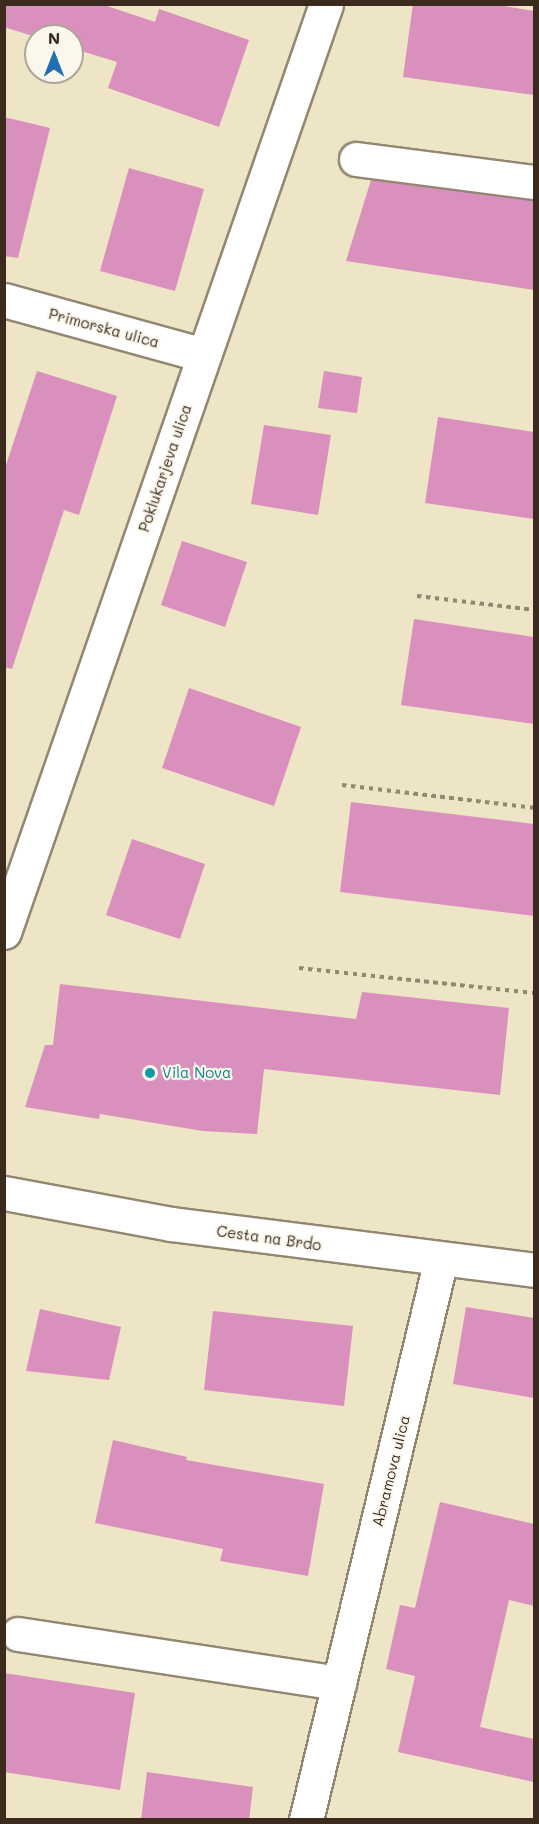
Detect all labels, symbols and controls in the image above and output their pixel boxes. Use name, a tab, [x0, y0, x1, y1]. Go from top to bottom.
north arrow	[24, 24, 84, 84]
text: N	[48, 27, 60, 48]
street label: Primorska ulica	[47, 305, 161, 351]
street label: Poklukarjeva ulica	[135, 402, 195, 534]
place label: Vila Nova	[162, 1064, 231, 1082]
marker: Vila Nova	[143, 1066, 157, 1080]
street label: Cesta na Brdo	[215, 1222, 323, 1254]
street label: Abramova ulica	[368, 1413, 414, 1529]

